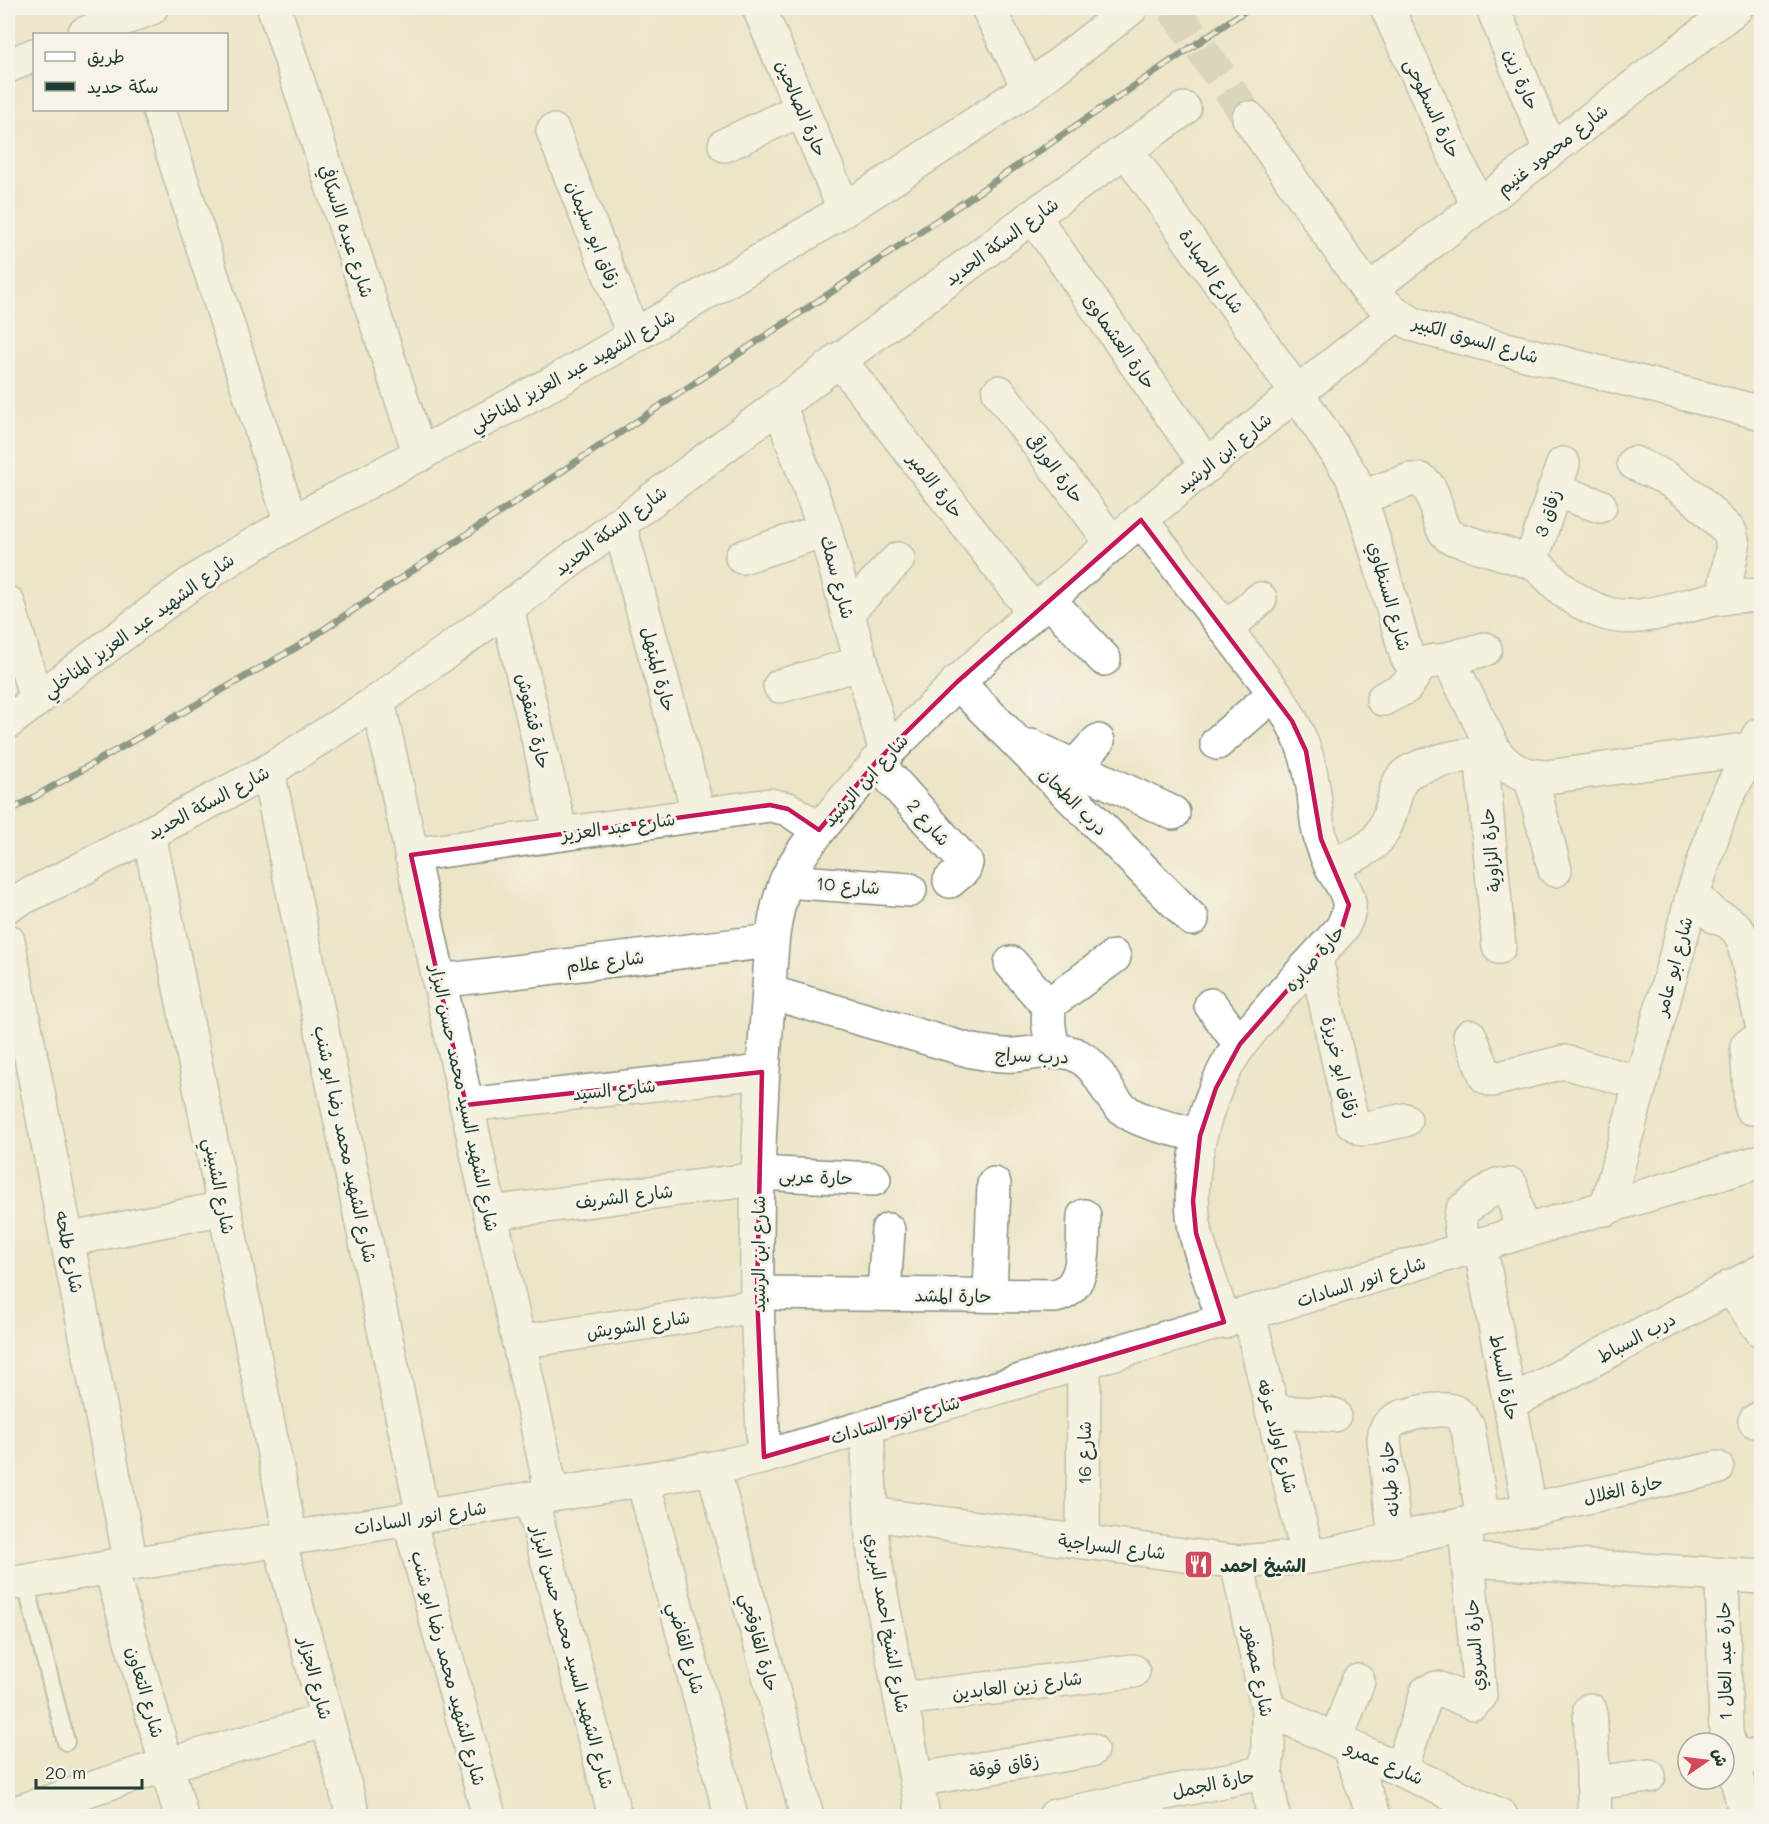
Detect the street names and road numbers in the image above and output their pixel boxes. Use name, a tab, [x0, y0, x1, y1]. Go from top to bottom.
street label: حارة زين	[1499, 45, 1545, 113]
street label: حارة السطوحى	[1399, 54, 1467, 162]
street label: حارة الصالحين	[771, 56, 833, 160]
street label: شارع محمود غنيم	[1491, 98, 1614, 202]
street label: شارع عبده الاسكافي	[312, 161, 380, 301]
street label: زقاق ابو سليمان	[561, 177, 627, 291]
street label: شارع السكة الحديد	[939, 191, 1064, 291]
street label: شارع الصيادة	[1173, 224, 1250, 319]
street label: حارة العشماوى	[1078, 288, 1162, 394]
street label: شارع الشهيد عبد العزيز المناخلي	[465, 303, 682, 441]
street label: شارع السوق الكبير	[1408, 309, 1542, 369]
street label: شارع ابن الرشيد	[1170, 407, 1277, 500]
street label: حارة الوراقى	[1022, 428, 1090, 508]
street label: حارة الامير	[902, 446, 969, 523]
street label: شارع السكة الحديد	[549, 480, 672, 581]
street label: زقاق 3	[1528, 486, 1566, 540]
street label: شارع سمك	[814, 533, 861, 622]
street label: شارع السنطاوي	[1361, 539, 1417, 654]
street label: شارع الشهيد عبد العزيز المناخلي	[37, 547, 242, 707]
street label: حارة المبتهل	[636, 624, 682, 714]
street label: حارة قشقوش	[511, 671, 557, 771]
street label: شارع ابن الرشيد	[817, 728, 914, 832]
street label: شارع السكة الحديد	[142, 760, 274, 845]
street label: درب الطحان	[1035, 762, 1113, 840]
street label: شارع 2	[901, 793, 956, 851]
street label: شارع عبد العزيز	[557, 806, 677, 847]
street label: حارة الزاوية	[1474, 807, 1506, 893]
street label: شارع 10	[815, 871, 881, 900]
street label: شارع ابو عامر	[1648, 914, 1699, 1021]
street label: حارة صابره	[1278, 920, 1350, 996]
street label: شارع علام	[565, 944, 646, 981]
street label: شارع الشهيد السيد محمد حسن البزار	[424, 960, 505, 1234]
street label: زقاق ابو خريزة	[1317, 1013, 1365, 1121]
street label: شارع الشهيد محمد رضا ابو شنب	[308, 1023, 383, 1265]
street label: درب سراج	[995, 1042, 1069, 1069]
street label: شارع السيد	[571, 1073, 657, 1106]
street label: شارع الشبيني	[194, 1136, 241, 1237]
street label: حارة عربى	[778, 1162, 854, 1190]
street label: شارع الشريف	[574, 1178, 674, 1215]
street label: شارع ابن الرشيد	[746, 1195, 771, 1313]
street label: شارع طلحه	[49, 1209, 90, 1295]
street label: شارع انور السادات	[1294, 1250, 1429, 1313]
street label: حارة المشد	[914, 1282, 992, 1308]
street label: شارع الشويش	[585, 1304, 692, 1345]
street label: درب السباط	[1592, 1306, 1680, 1368]
street label: حارة السباط	[1485, 1332, 1525, 1422]
street label: شارع اولاد عرفه	[1251, 1376, 1304, 1496]
street label: شارع انور السادات	[827, 1389, 963, 1450]
street label: شارع 16	[1072, 1421, 1097, 1485]
street label: حارة طبانه	[1374, 1440, 1404, 1518]
street label: حارة الغلال	[1581, 1469, 1665, 1509]
street label: شارع انور السادات	[352, 1495, 488, 1540]
street label: شارع الشهيد السيد محمد حسن البزار	[525, 1520, 620, 1792]
street label: شارع السراجية	[1057, 1528, 1167, 1565]
street label: شارع الشيخ احمد البربري	[858, 1531, 916, 1715]
street label: شارع الشهيد محمد رضا ابو شنب	[405, 1548, 492, 1788]
street label: حارة القاوقجي	[730, 1590, 785, 1695]
street label: حارة السروي	[1459, 1598, 1491, 1692]
street label: شارع القاضي	[658, 1599, 711, 1698]
street label: حارة عبد العال 1	[1711, 1601, 1737, 1721]
street label: شارع عصفور	[1237, 1621, 1280, 1719]
street label: شارع الجزار	[292, 1632, 339, 1722]
street label: شارع التعاون	[121, 1644, 170, 1741]
street label: شارع زين العابدين	[950, 1665, 1084, 1706]
street label: شارع عمرو	[1340, 1733, 1428, 1791]
street label: زقاق قوقة	[967, 1747, 1041, 1783]
street label: حارة الجمل	[1169, 1763, 1257, 1803]

